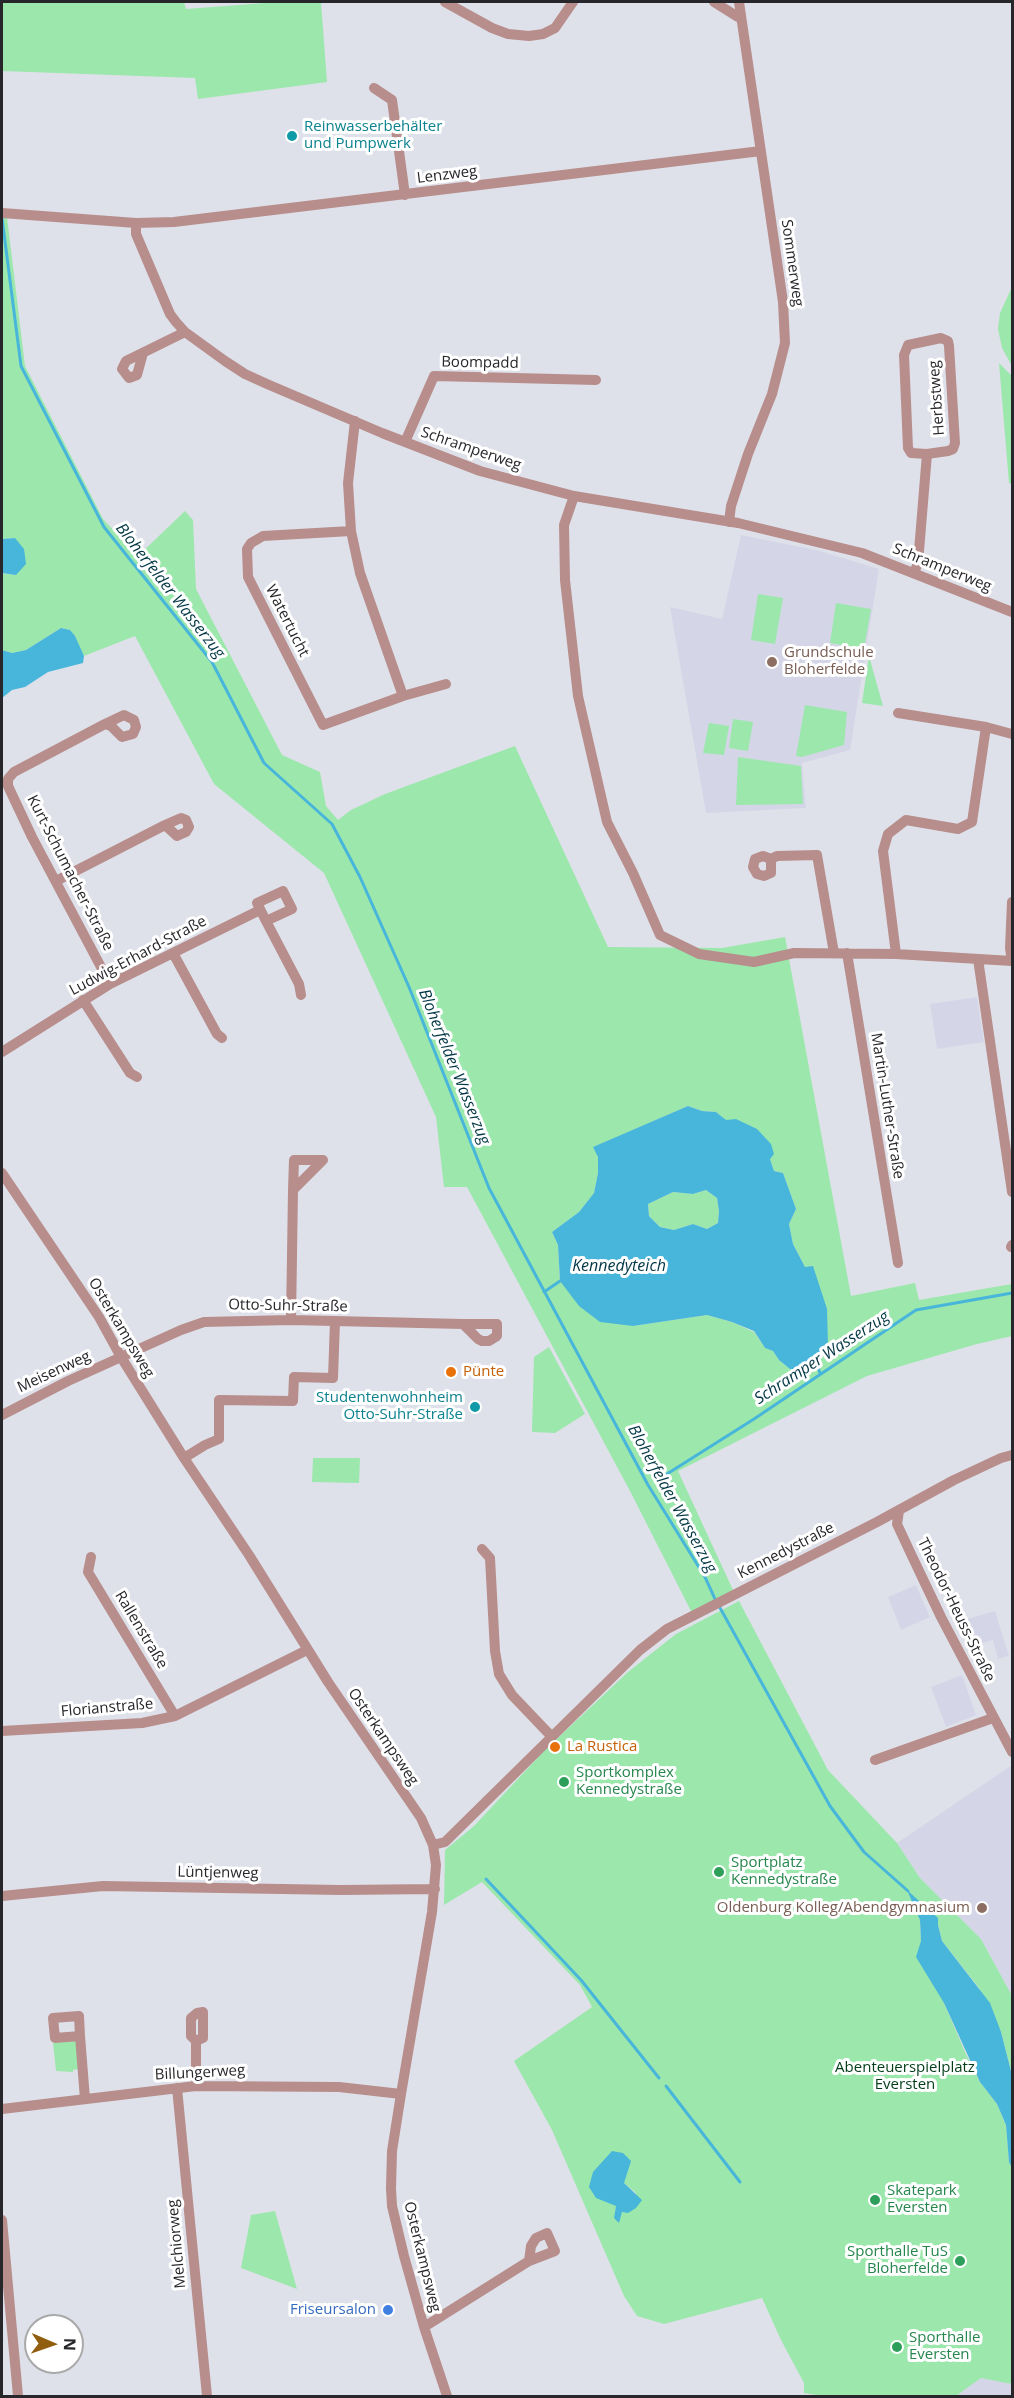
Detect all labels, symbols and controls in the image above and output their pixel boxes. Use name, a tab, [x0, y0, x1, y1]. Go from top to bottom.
place label: Reinwasserbehälter und Pumpwerk	[304, 118, 442, 153]
marker: Reinwasserbehälter und Pumpwerk	[285, 129, 299, 143]
street label: Lenzweg	[416, 162, 478, 188]
street label: Sommerweg	[777, 218, 807, 308]
street label: Boompadd	[441, 353, 519, 373]
street label: Herbstweg	[925, 360, 949, 436]
street label: Schramperweg	[418, 423, 524, 475]
water label: Bloherfelder Wasserzug	[111, 520, 229, 662]
street label: Schramperweg	[890, 540, 994, 596]
street label: Watertucht	[261, 582, 313, 660]
place label: Grundschule Bloherfelde	[784, 644, 874, 679]
marker: Grundschule Bloherfelde	[765, 655, 779, 669]
street label: Kurt-Schumacher-Straße	[23, 792, 117, 954]
street label: Ludwig-Erhard-Straße	[66, 912, 210, 1000]
water label: Bloherfelder Wasserzug	[414, 986, 494, 1148]
street label: Martin-Luther-Straße	[867, 1032, 907, 1180]
water label: Kennedyteich	[572, 1256, 666, 1276]
street label: Osterkampsweg	[84, 1275, 158, 1381]
street label: Otto-Suhr-Straße	[228, 1296, 348, 1316]
water label: Schramper Wasserzug	[751, 1307, 893, 1409]
street label: Meisenweg	[15, 1347, 93, 1397]
place label: Pünte	[463, 1363, 504, 1381]
marker: Pünte	[444, 1365, 458, 1379]
place label: Studentenwohnheim Otto-Suhr-Straße	[316, 1389, 463, 1424]
marker: Studentenwohnheim Otto-Suhr-Straße	[468, 1400, 482, 1414]
water label: Bloherfelder Wasserzug	[623, 1422, 721, 1576]
street label: Kennedystraße	[735, 1519, 837, 1583]
street label: Theodor-Heuss-Straße	[913, 1535, 999, 1685]
street label: Rallenstraße	[111, 1588, 171, 1672]
street label: Osterkampsweg	[344, 1685, 422, 1789]
street label: Florianstraße	[60, 1695, 154, 1721]
place label: La Rustica	[567, 1738, 637, 1756]
marker: La Rustica	[548, 1740, 562, 1754]
place label: Sportkomplex Kennedystraße	[576, 1764, 682, 1799]
marker: Sportkomplex Kennedystraße	[557, 1775, 571, 1789]
place label: Sportplatz Kennedystraße	[731, 1854, 837, 1889]
street label: Lüntjenweg	[177, 1863, 259, 1883]
marker: Sportplatz Kennedystraße	[712, 1865, 726, 1879]
place label: Oldenburg Kolleg/Abendgymnasium	[717, 1899, 970, 1917]
marker: Oldenburg Kolleg/Abendgymnasium	[975, 1901, 989, 1915]
park label: Abenteuerspielplatz Eversten	[835, 2059, 975, 2094]
street label: Billungerweg	[154, 2062, 246, 2084]
place label: Skatepark Eversten	[887, 2182, 957, 2217]
marker: Skatepark Eversten	[868, 2193, 882, 2207]
street label: Melchiorweg	[164, 2199, 190, 2289]
street label: Osterkampsweg	[400, 2200, 444, 2314]
place label: Sporthalle TuS Bloherfelde	[847, 2243, 948, 2278]
marker: Sporthalle TuS Bloherfelde	[953, 2254, 967, 2268]
place label: Friseursalon	[290, 2301, 376, 2319]
marker: Friseursalon	[381, 2303, 395, 2317]
north arrow	[24, 2314, 84, 2374]
place label: Sporthalle Eversten	[909, 2329, 980, 2364]
text: N	[59, 2338, 81, 2351]
marker: Sporthalle Eversten	[890, 2340, 904, 2354]

